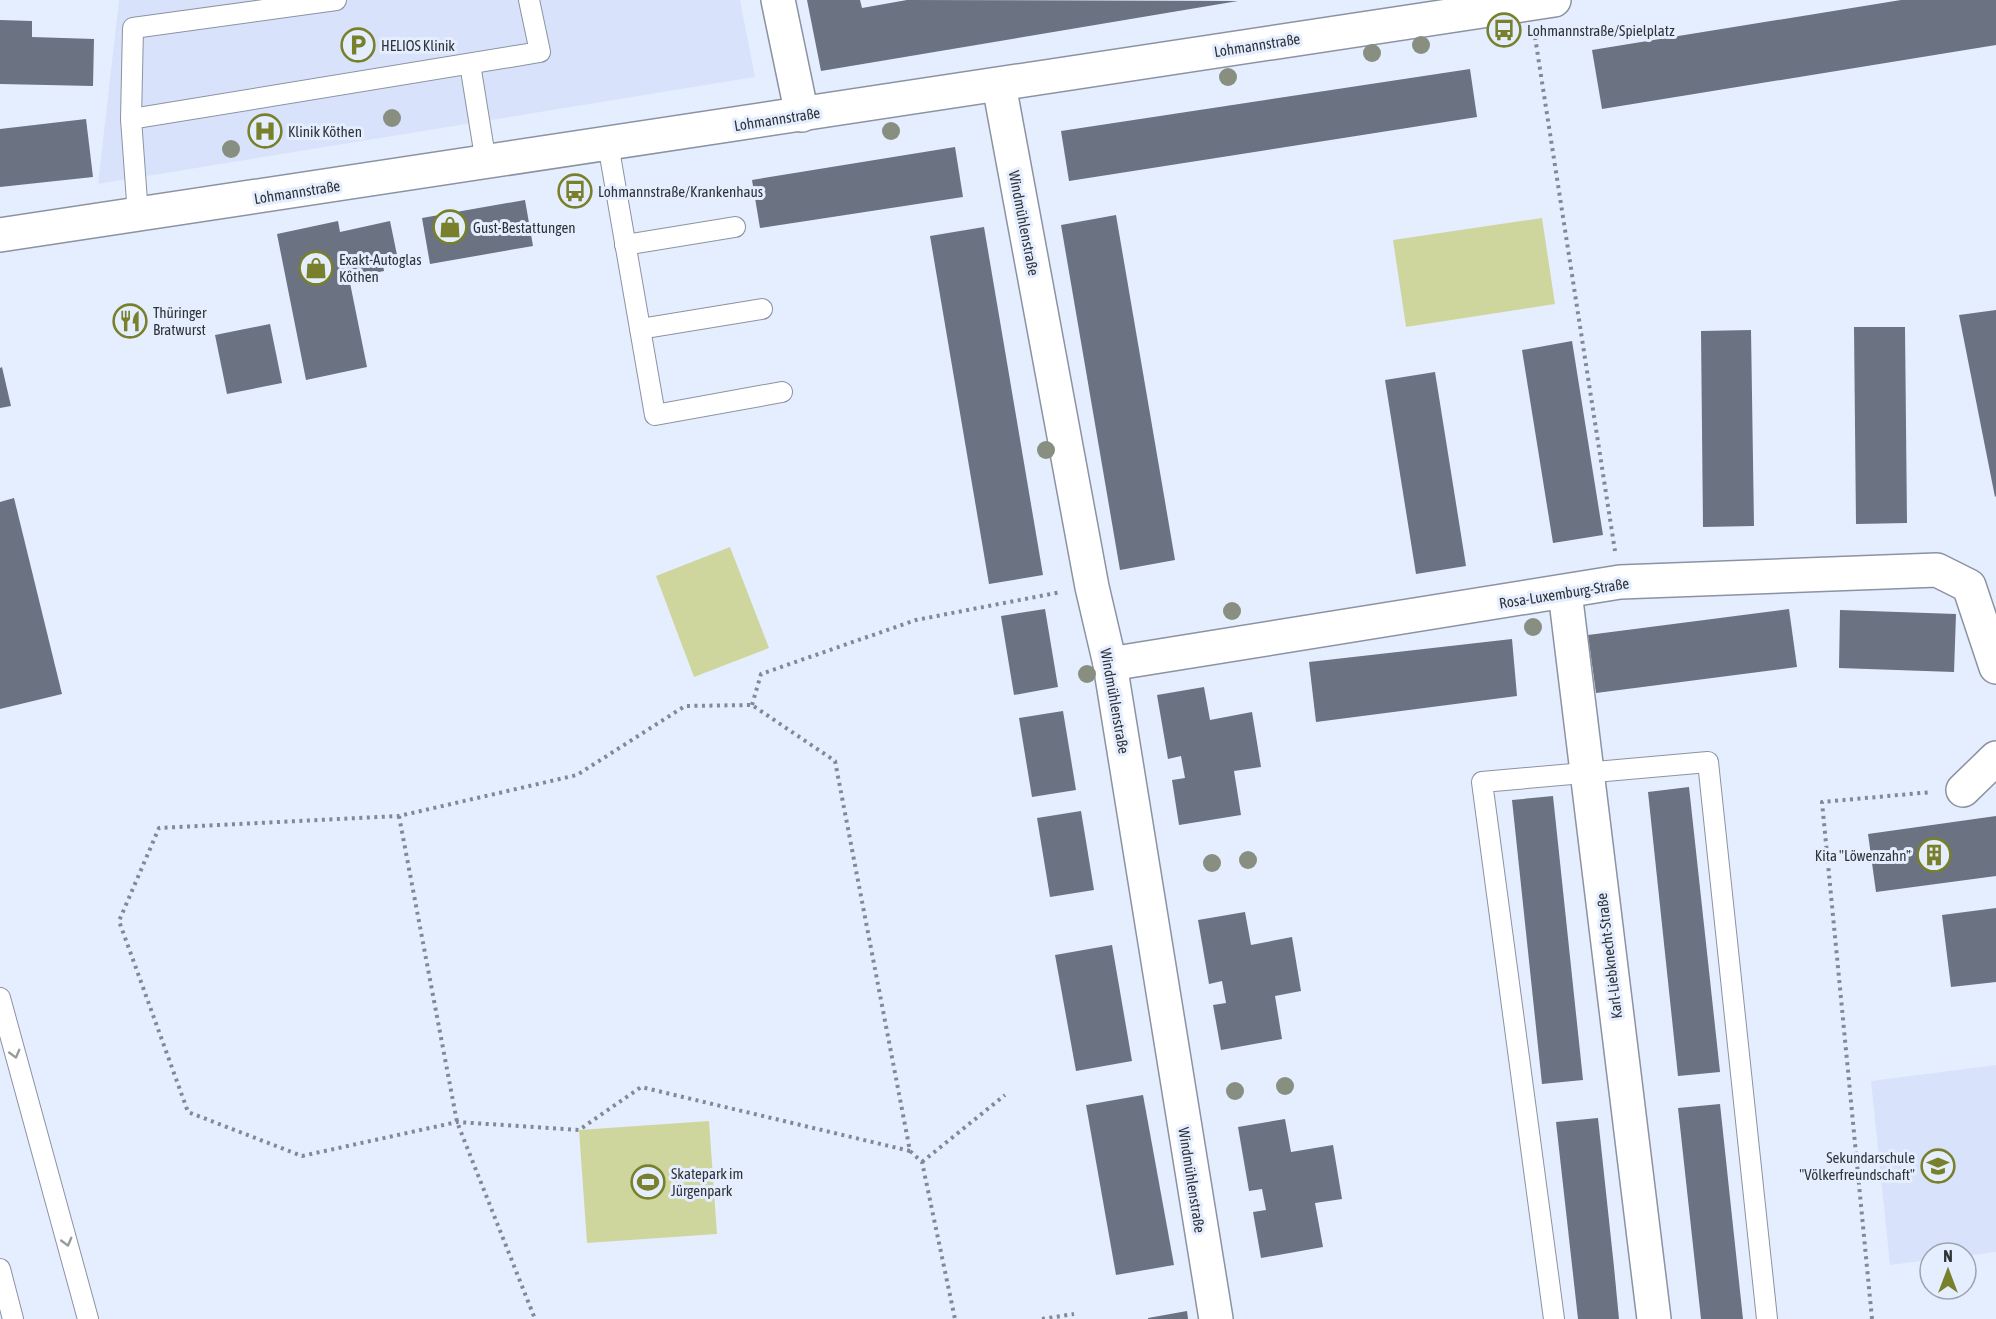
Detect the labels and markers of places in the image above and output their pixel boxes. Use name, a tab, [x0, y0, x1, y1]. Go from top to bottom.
bus stop icon: Lohmannstraße/Spielplatz	[1486, 12, 1522, 48]
place label: Lohmannstraße/Spielplatz	[1527, 22, 1675, 39]
parking icon: HELIOS Klinik	[340, 27, 376, 63]
place label: HELIOS Klinik	[381, 37, 455, 54]
hospital icon: Klinik Köthen	[247, 113, 283, 149]
place label: Klinik Köthen	[288, 123, 362, 140]
bus stop icon: Lohmannstraße/Krankenhaus	[557, 173, 593, 209]
place label: Lohmannstraße/Krankenhaus	[598, 183, 763, 200]
shop icon: Gust-Bestattungen	[432, 209, 468, 245]
place label: Gust-Bestattungen	[473, 219, 575, 236]
shop icon: Exakt-Autoglas Köthen	[298, 250, 334, 286]
place label: Exakt-Autoglas Köthen	[339, 251, 422, 285]
restaurant icon: Thüringer Bratwurst	[112, 303, 148, 339]
place label: Thüringer Bratwurst	[153, 304, 207, 338]
building icon: Kita "Löwenzahn"	[1916, 837, 1952, 873]
place label: Kita "Löwenzahn"	[1815, 847, 1911, 864]
school or university icon: Sekundarschule "Völkerfreundschaft"	[1920, 1148, 1956, 1184]
place label: Sekundarschule "Völkerfreundschaft"	[1799, 1149, 1915, 1183]
sports icon: Skatepark im Jürgenpark	[630, 1164, 666, 1200]
place label: Skatepark im Jürgenpark	[671, 1165, 743, 1199]

